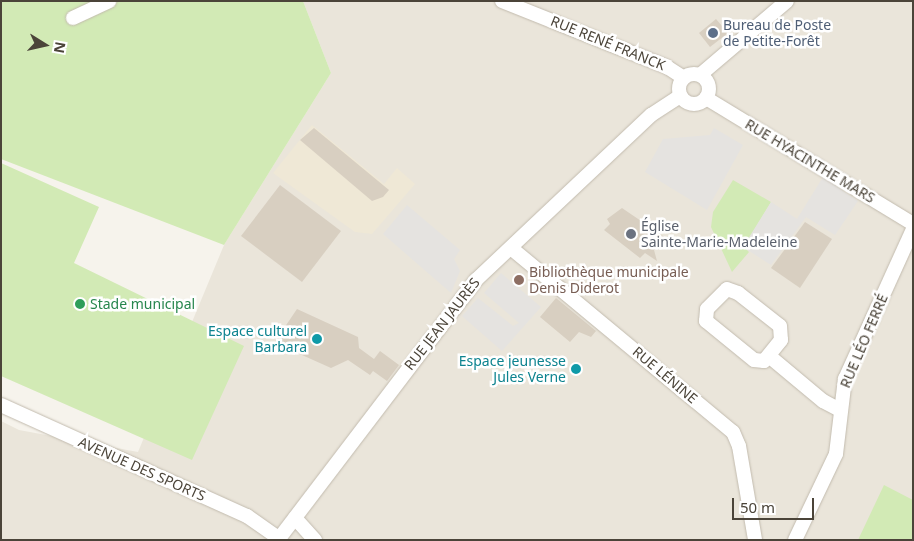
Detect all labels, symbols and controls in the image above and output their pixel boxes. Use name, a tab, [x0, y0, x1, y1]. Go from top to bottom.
street label: RUE RENÉ FRANCK	[548, 12, 668, 74]
place label: Bureau de Poste de Petite-Forêt	[723, 17, 831, 49]
north arrow	[20, 20, 70, 70]
marker: Bureau de Poste de Petite-Forêt	[707, 27, 719, 39]
text: N	[50, 40, 71, 55]
street label: RUE HYACINTHE MARS	[742, 116, 878, 206]
place label: Église Sainte-Marie-Madeleine	[641, 218, 797, 250]
marker: Église Sainte-Marie-Madeleine	[625, 228, 637, 240]
place label: Bibliothèque municipale Denis Diderot	[529, 264, 689, 296]
marker: Bibliothèque municipale Denis Diderot	[513, 274, 525, 286]
street label: RUE JEAN JAURÈS	[401, 275, 483, 373]
street label: RUE LÉO FERRÉ	[837, 292, 891, 390]
place label: Stade municipal	[90, 296, 195, 312]
marker: Stade municipal	[74, 298, 86, 310]
place label: Espace culturel Barbara	[208, 323, 307, 356]
marker: Espace culturel Barbara	[311, 333, 323, 345]
street label: RUE LÉNINE	[629, 343, 701, 407]
place label: Espace jeunesse Jules Verne	[459, 353, 566, 386]
marker: Espace jeunesse Jules Verne	[570, 363, 582, 375]
street label: AVENUE DES SPORTS	[76, 433, 208, 505]
scale bar	[734, 488, 816, 520]
text: 50 m	[740, 497, 775, 517]

